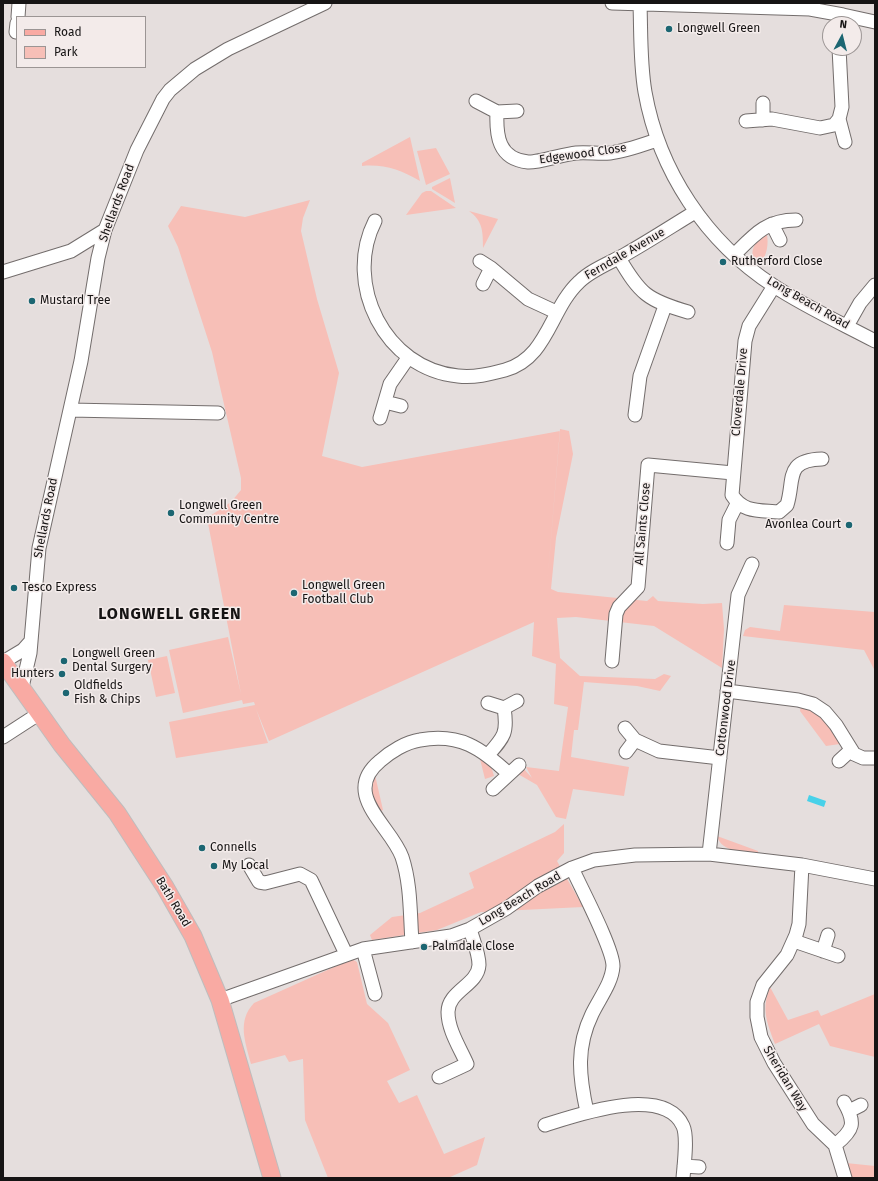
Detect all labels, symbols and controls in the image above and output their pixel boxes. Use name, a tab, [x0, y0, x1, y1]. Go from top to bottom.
legend	[16, 16, 146, 68]
north arrow	[822, 16, 862, 56]
text: N	[839, 18, 848, 31]
place label: Longwell Green	[677, 22, 760, 36]
marker: Longwell Green	[664, 24, 674, 34]
text: Road	[54, 25, 82, 39]
text: Park	[54, 45, 78, 59]
street label: Edgewood Close	[538, 141, 628, 167]
street label: Shellards Road	[96, 162, 138, 244]
street label: Ferndale Avenue	[582, 225, 668, 283]
place label: Rutherford Close	[731, 255, 823, 269]
marker: Rutherford Close	[718, 257, 728, 267]
street label: Long Beach Road	[764, 274, 852, 332]
place label: Mustard Tree	[40, 294, 111, 308]
marker: Mustard Tree	[27, 296, 37, 306]
street label: Cloverdale Drive	[729, 347, 751, 437]
street label: Shellards Road	[31, 477, 61, 559]
street label: All Saints Close	[632, 482, 654, 566]
place label: Longwell Green Community Centre	[179, 499, 279, 527]
marker: Longwell Green Community Centre	[166, 508, 176, 518]
place label: Avonlea Court	[765, 518, 841, 532]
marker: Avonlea Court	[844, 520, 854, 530]
place label: Longwell Green Football Club	[302, 579, 385, 607]
place label: Tesco Express	[22, 581, 97, 595]
marker: Tesco Express	[9, 583, 19, 593]
marker: Longwell Green Football Club	[289, 588, 299, 598]
district label: LONGWELL GREEN	[98, 605, 242, 625]
place label: Longwell Green Dental Surgery	[72, 647, 155, 675]
marker: Longwell Green Dental Surgery	[59, 656, 69, 666]
street label: Cottonwood Drive	[713, 659, 739, 757]
place label: Hunters	[11, 667, 54, 681]
marker: Hunters	[57, 669, 67, 679]
place label: Oldfields Fish & Chips	[74, 679, 140, 707]
marker: Oldfields Fish & Chips	[61, 688, 71, 698]
place label: Connells	[210, 841, 257, 855]
marker: Connells	[197, 843, 207, 853]
place label: My Local	[222, 859, 269, 873]
marker: My Local	[209, 861, 219, 871]
street label: Long Beach Road	[476, 869, 564, 929]
street label: Bath Road	[152, 874, 194, 930]
place label: Palmdale Close	[432, 940, 514, 954]
marker: Palmdale Close	[419, 942, 429, 952]
street label: Sheridan Way	[760, 1044, 810, 1114]

